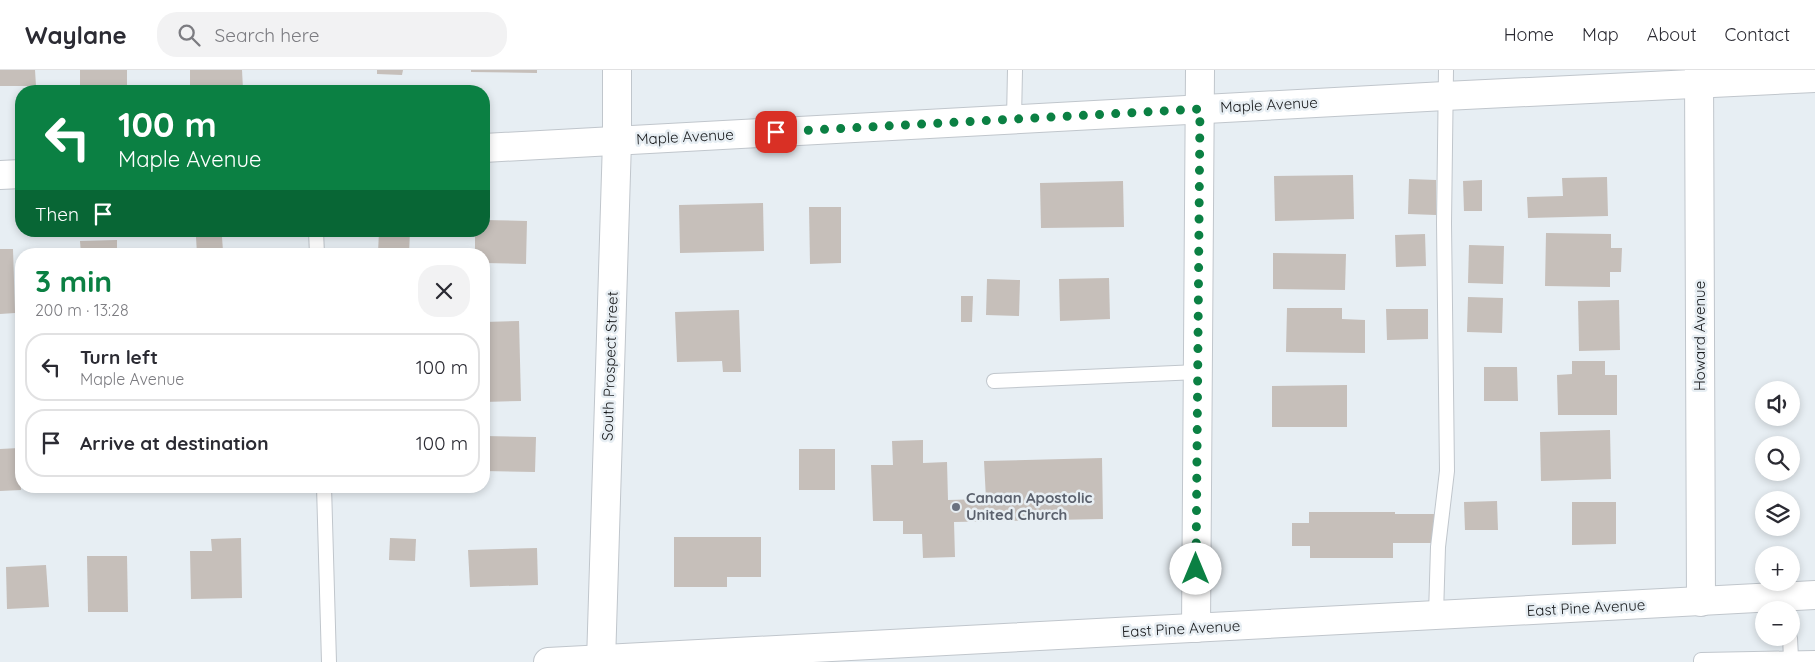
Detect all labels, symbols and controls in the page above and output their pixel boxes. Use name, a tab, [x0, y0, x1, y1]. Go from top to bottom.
search box	[157, 12, 507, 57]
text: Waylane	[25, 20, 127, 50]
icon: search	[175, 21, 203, 49]
text: Search here	[215, 23, 319, 47]
text: Home	[1504, 23, 1554, 46]
text: Map	[1582, 23, 1619, 46]
text: About	[1647, 23, 1697, 46]
text: Contact	[1725, 23, 1790, 46]
street label: Maple Avenue	[1220, 92, 1318, 117]
text: 100 m	[118, 102, 217, 146]
icon: left	[35, 105, 100, 170]
pin	[755, 111, 797, 153]
icon: arrive	[762, 118, 790, 146]
street label: Maple Avenue	[636, 124, 734, 149]
text: Maple Avenue	[118, 145, 261, 173]
icon: arrive	[89, 200, 117, 228]
text: Then	[35, 202, 79, 226]
text: 3 min	[35, 262, 112, 300]
button: close	[418, 265, 470, 317]
street label: Howard Avenue	[1690, 281, 1709, 391]
street label: South Prospect Street	[597, 291, 622, 441]
text: 200 m · 13:28	[35, 300, 129, 320]
text: Turn left	[80, 345, 158, 369]
icon: left	[37, 353, 65, 381]
text: 100 m	[416, 355, 468, 379]
text: Maple Avenue	[80, 369, 184, 389]
map controls	[1755, 381, 1800, 646]
button: sound	[1755, 381, 1800, 426]
icon: arrive	[37, 429, 65, 457]
text: Arrive at destination	[80, 431, 269, 455]
text: 100 m	[416, 431, 468, 455]
button: search	[1755, 436, 1800, 481]
place label: Canaan Apostolic United Church	[966, 488, 1093, 524]
button: layers	[1755, 491, 1800, 536]
marker: Canaan Apostolic United Church	[950, 501, 962, 513]
position arrow	[1169, 542, 1221, 594]
button: +	[1755, 546, 1800, 591]
street label: East Pine Avenue	[1526, 595, 1646, 620]
button: −	[1755, 601, 1800, 646]
street label: East Pine Avenue	[1121, 616, 1241, 641]

